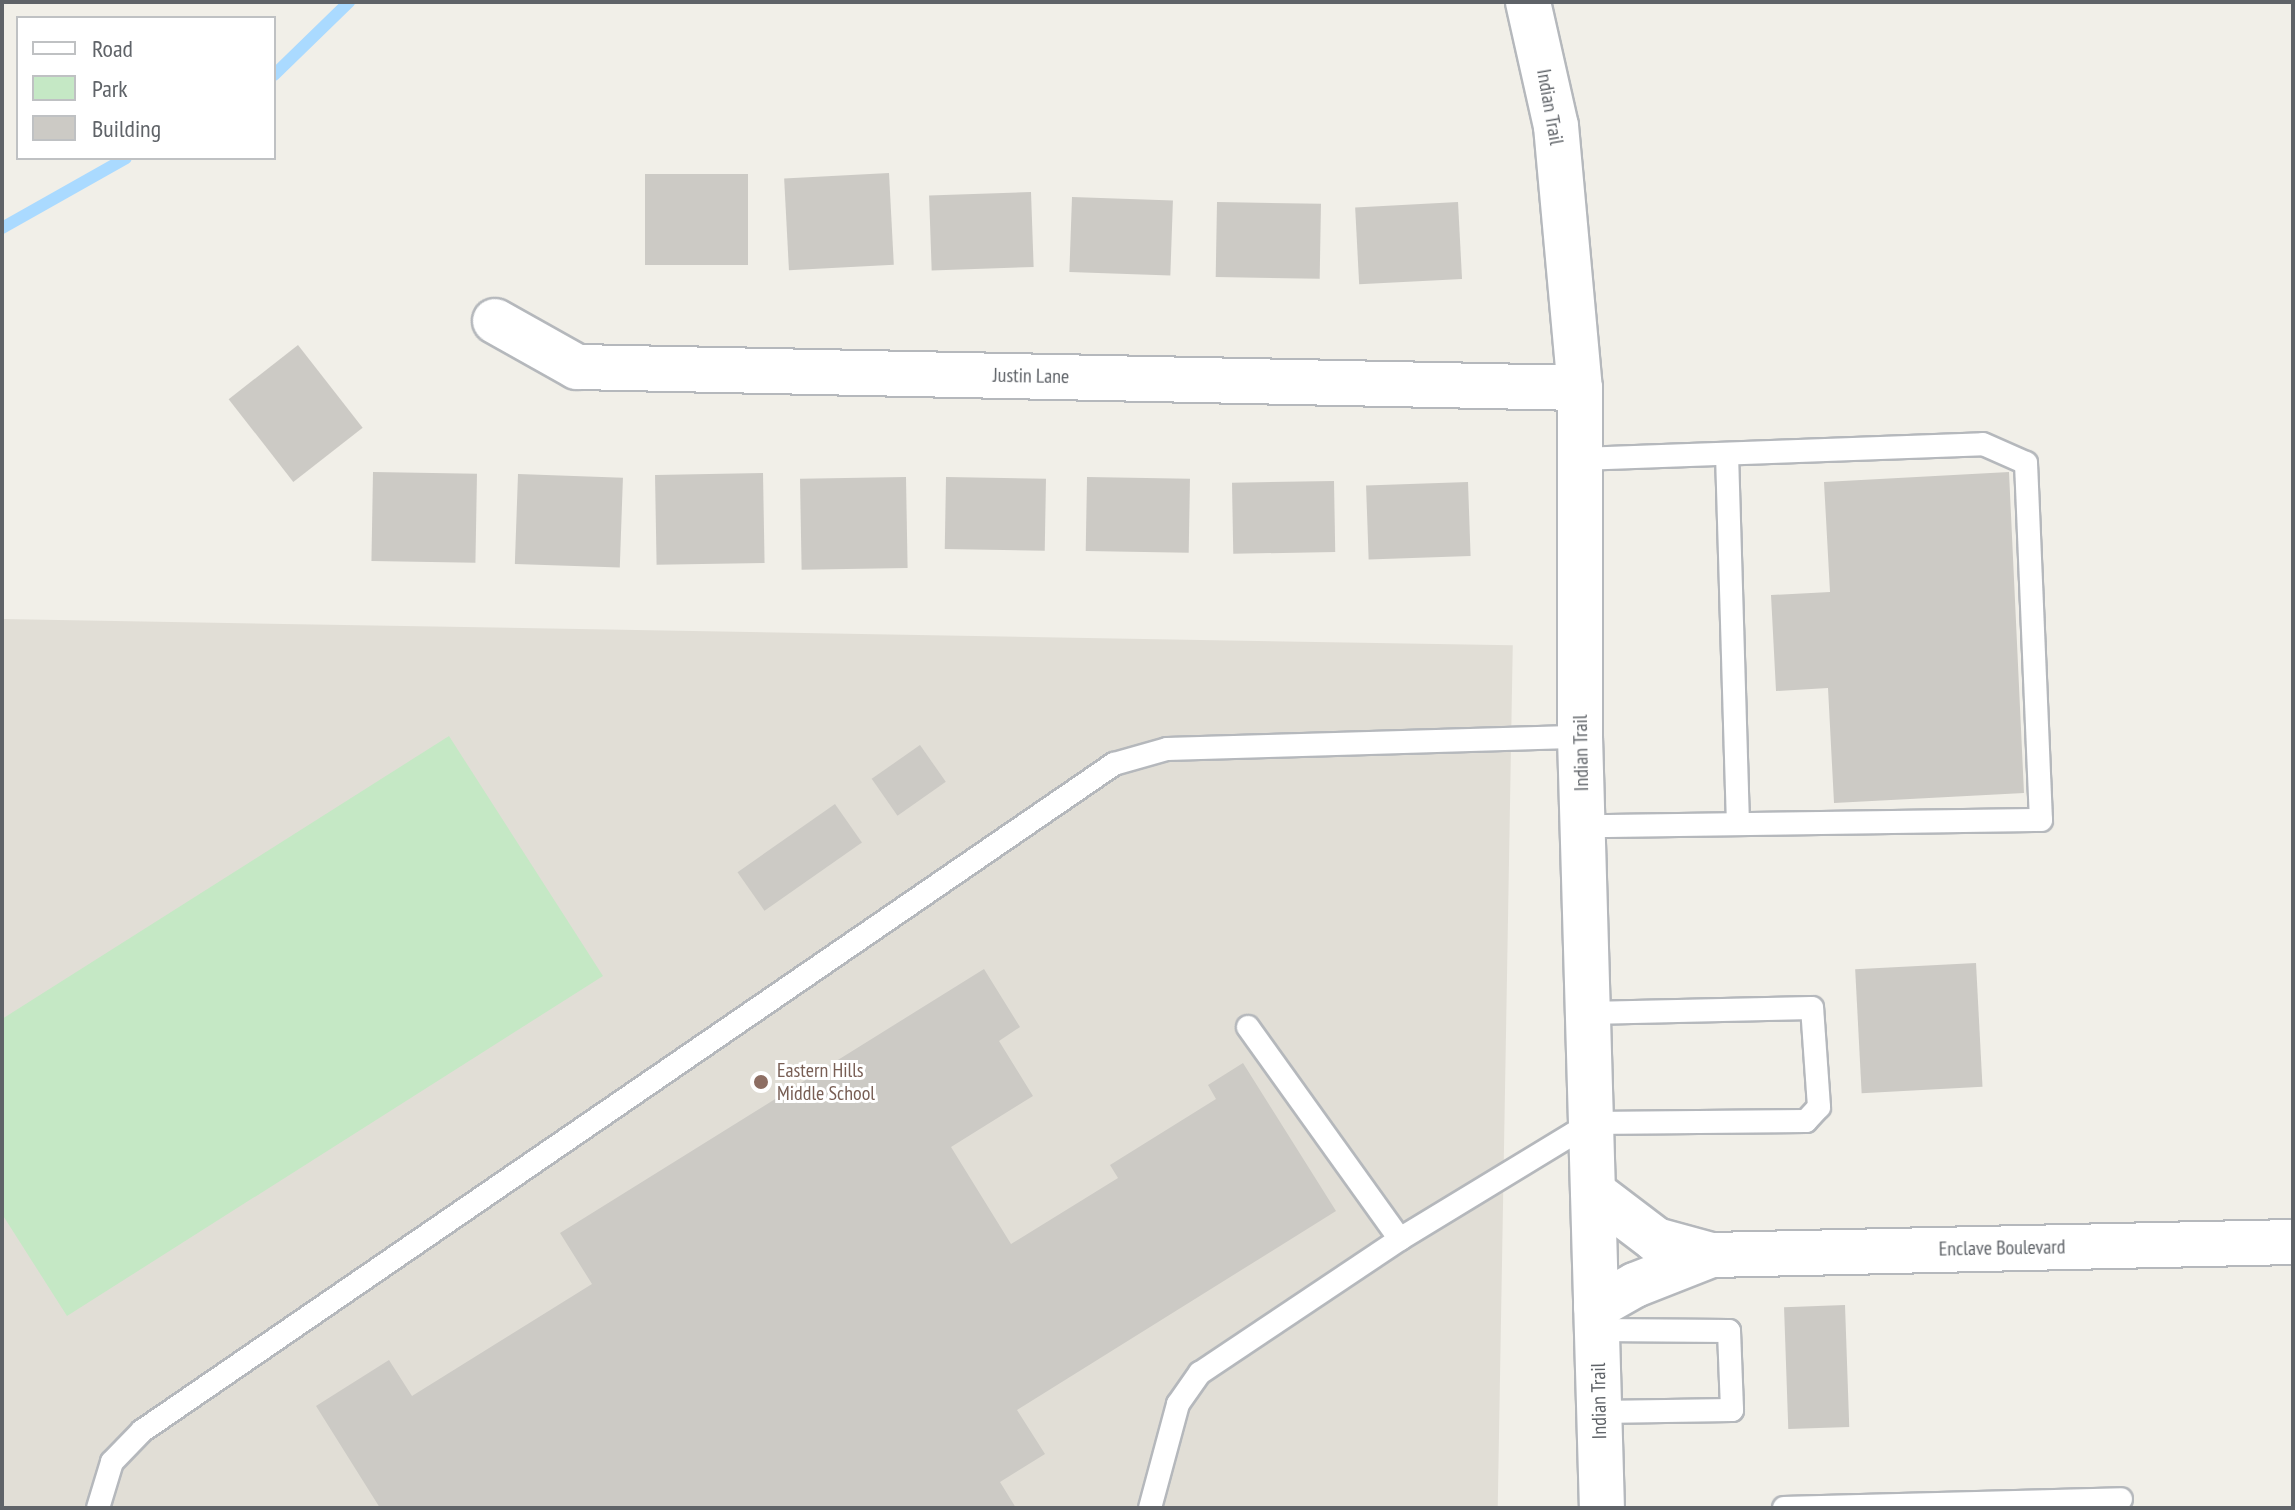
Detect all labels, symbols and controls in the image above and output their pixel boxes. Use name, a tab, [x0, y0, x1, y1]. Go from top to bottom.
legend	[16, 16, 276, 160]
text: Road	[92, 33, 133, 64]
street label: Indian Trail	[1531, 67, 1569, 147]
text: Park	[92, 73, 128, 104]
text: Building	[92, 113, 161, 144]
street label: Justin Lane	[993, 363, 1069, 389]
street label: Indian Trail	[1568, 714, 1594, 792]
place label: Eastern Hills Middle School	[777, 1058, 875, 1105]
marker: Eastern Hills Middle School	[752, 1073, 770, 1091]
street label: Enclave Boulevard	[1938, 1235, 2066, 1261]
street label: Indian Trail	[1586, 1362, 1612, 1440]

